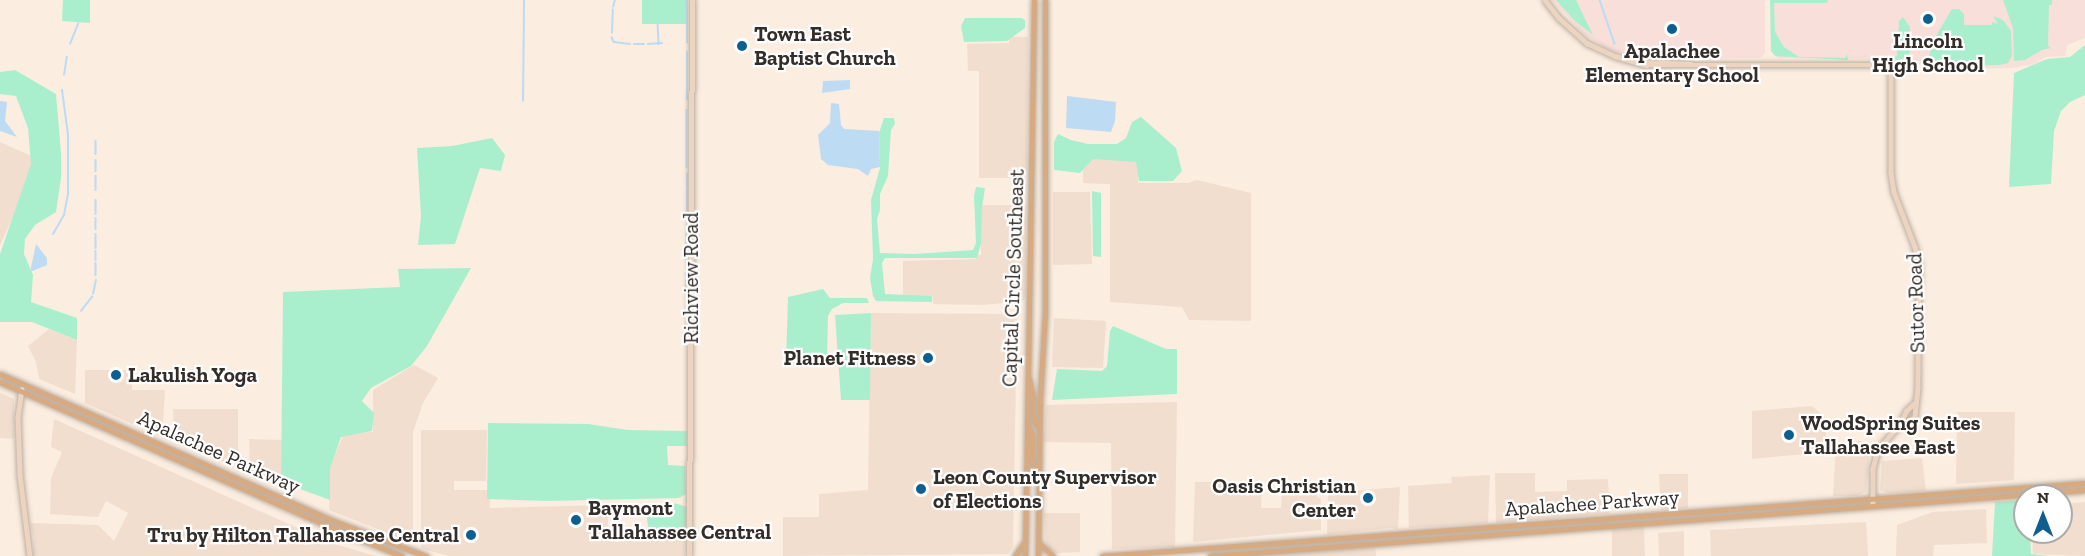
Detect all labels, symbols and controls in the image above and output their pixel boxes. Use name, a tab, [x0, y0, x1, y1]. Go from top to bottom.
marker: Lincoln High School	[1921, 12, 1935, 26]
place label: Town East Baptist Church	[754, 21, 896, 71]
marker: Apalachee Elementary School	[1665, 22, 1679, 36]
place label: Lincoln High School	[1872, 28, 1984, 78]
place label: Apalachee Elementary School	[1585, 38, 1759, 88]
marker: Town East Baptist Church	[735, 39, 749, 53]
street label: Capital Circle Southeast	[997, 169, 1029, 387]
street label: Richview Road	[678, 212, 704, 344]
street label: Sutor Road	[1902, 252, 1930, 354]
place label: Planet Fitness	[784, 345, 916, 371]
marker: Planet Fitness	[921, 351, 935, 365]
place label: Lakulish Yoga	[128, 362, 258, 388]
marker: Lakulish Yoga	[109, 368, 123, 382]
street label: Apalachee Parkway	[134, 405, 304, 499]
place label: WoodSpring Suites Tallahassee East	[1801, 410, 1980, 460]
marker: WoodSpring Suites Tallahassee East	[1782, 428, 1796, 442]
place label: Leon County Supervisor of Elections	[933, 464, 1157, 514]
place label: Oasis Christian Center	[1212, 473, 1356, 523]
marker: Leon County Supervisor of Elections	[914, 482, 928, 496]
street label: Apalachee Parkway	[1504, 484, 1680, 522]
north arrow	[2013, 484, 2073, 544]
text: N	[2037, 488, 2049, 507]
marker: Oasis Christian Center	[1361, 491, 1375, 505]
place label: Baymont Tallahassee Central	[588, 495, 771, 545]
marker: Baymont Tallahassee Central	[569, 513, 583, 527]
place label: Tru by Hilton Tallahassee Central	[146, 522, 459, 548]
marker: Tru by Hilton Tallahassee Central	[464, 528, 478, 542]

